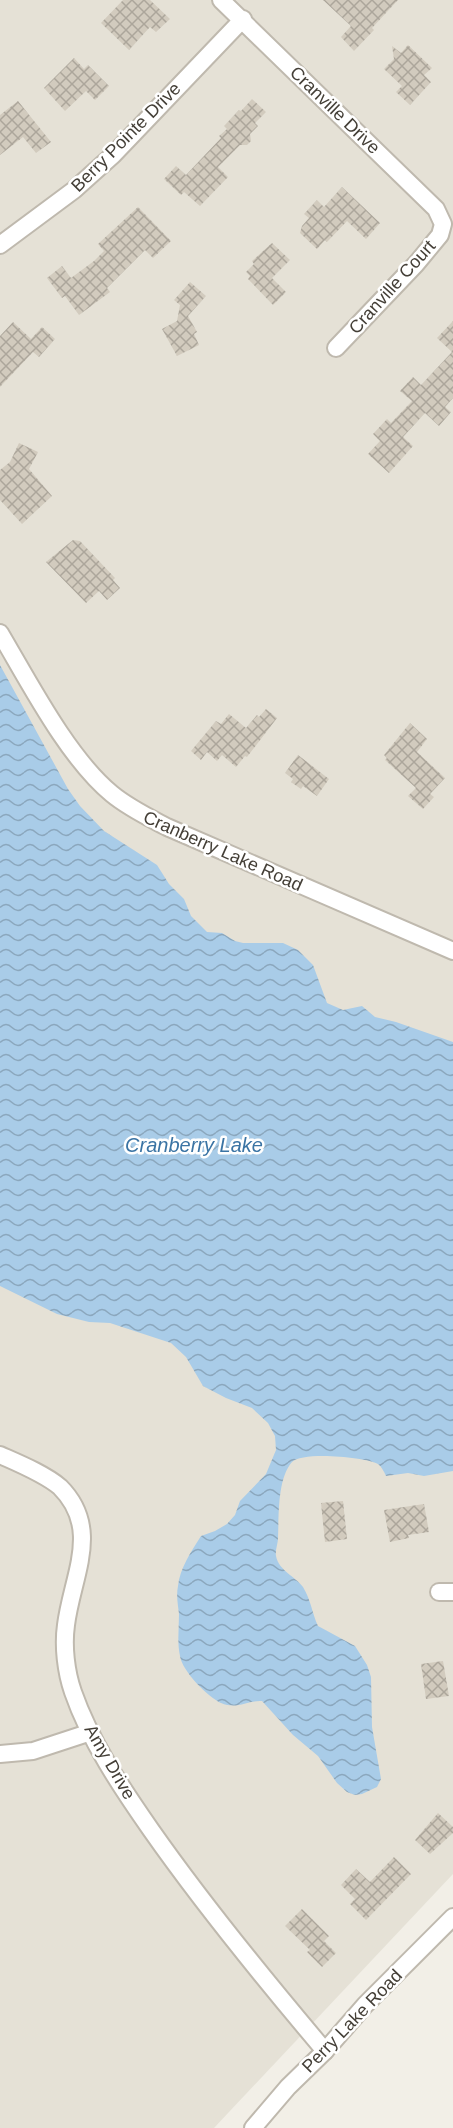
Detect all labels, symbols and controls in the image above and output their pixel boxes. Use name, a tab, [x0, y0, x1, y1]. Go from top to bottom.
street label: Cranville Drive	[286, 62, 384, 158]
street label: Berry Pointe Drive	[67, 78, 185, 196]
street label: Cranville Court	[345, 236, 439, 338]
street label: Cranberry Lake Road	[140, 807, 306, 895]
water label: Cranberry Lake	[125, 1134, 263, 1156]
street label: Amy Drive	[81, 1721, 139, 1803]
street label: Perry Lake Road	[298, 1965, 406, 2077]

